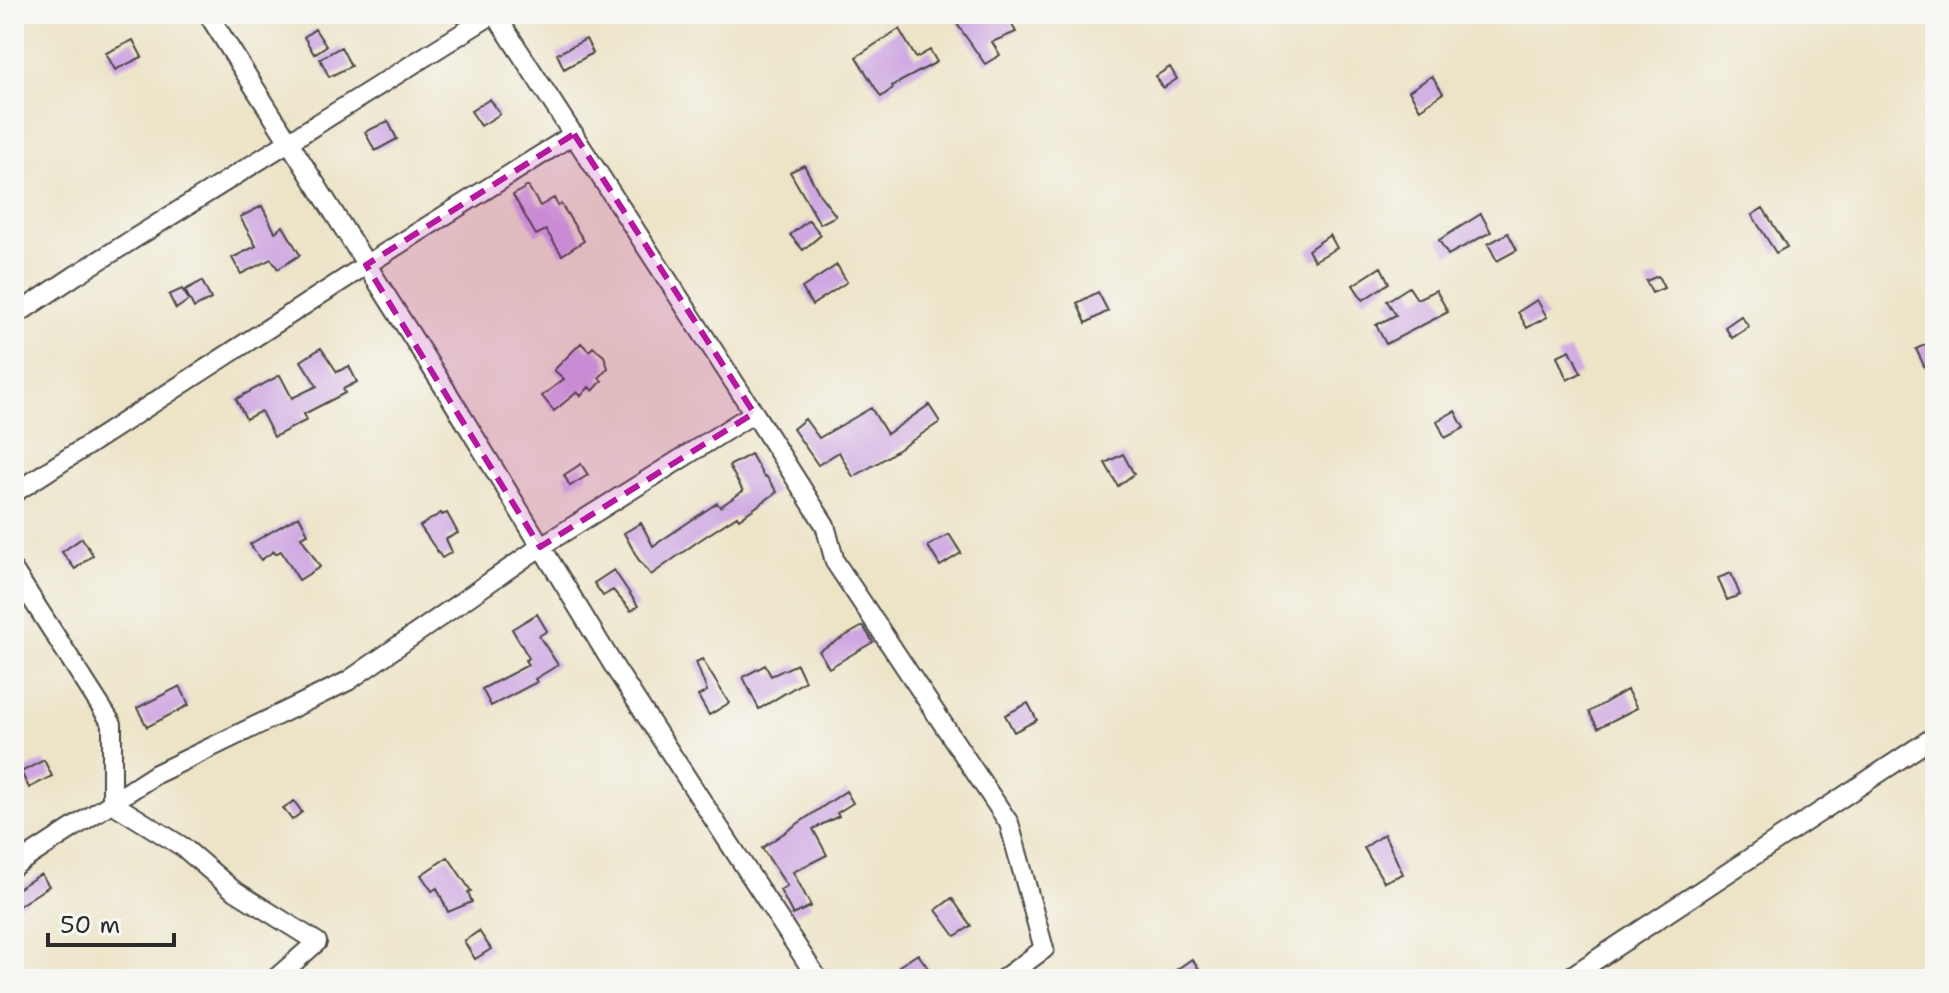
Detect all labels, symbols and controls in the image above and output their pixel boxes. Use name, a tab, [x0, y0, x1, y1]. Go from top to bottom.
scale bar	[48, 897, 174, 947]
text: 50 m	[60, 909, 120, 941]

